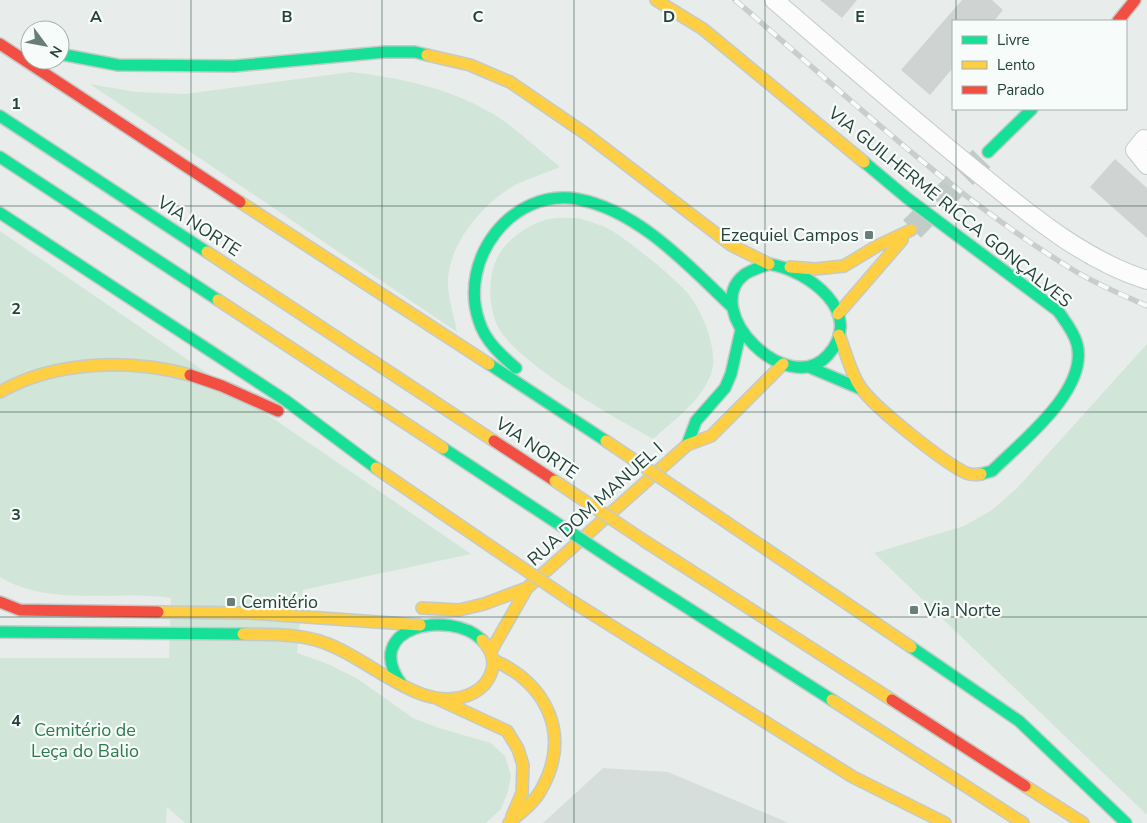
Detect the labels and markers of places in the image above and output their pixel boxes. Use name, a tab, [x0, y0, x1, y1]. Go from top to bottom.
place label: Ezequiel Campos	[721, 223, 859, 247]
marker: Ezequiel Campos	[863, 229, 875, 241]
place label: Cemitério	[241, 590, 318, 614]
marker: Cemitério	[225, 596, 237, 608]
place label: Via Norte	[923, 598, 1001, 622]
marker: Via Norte	[908, 604, 920, 616]

